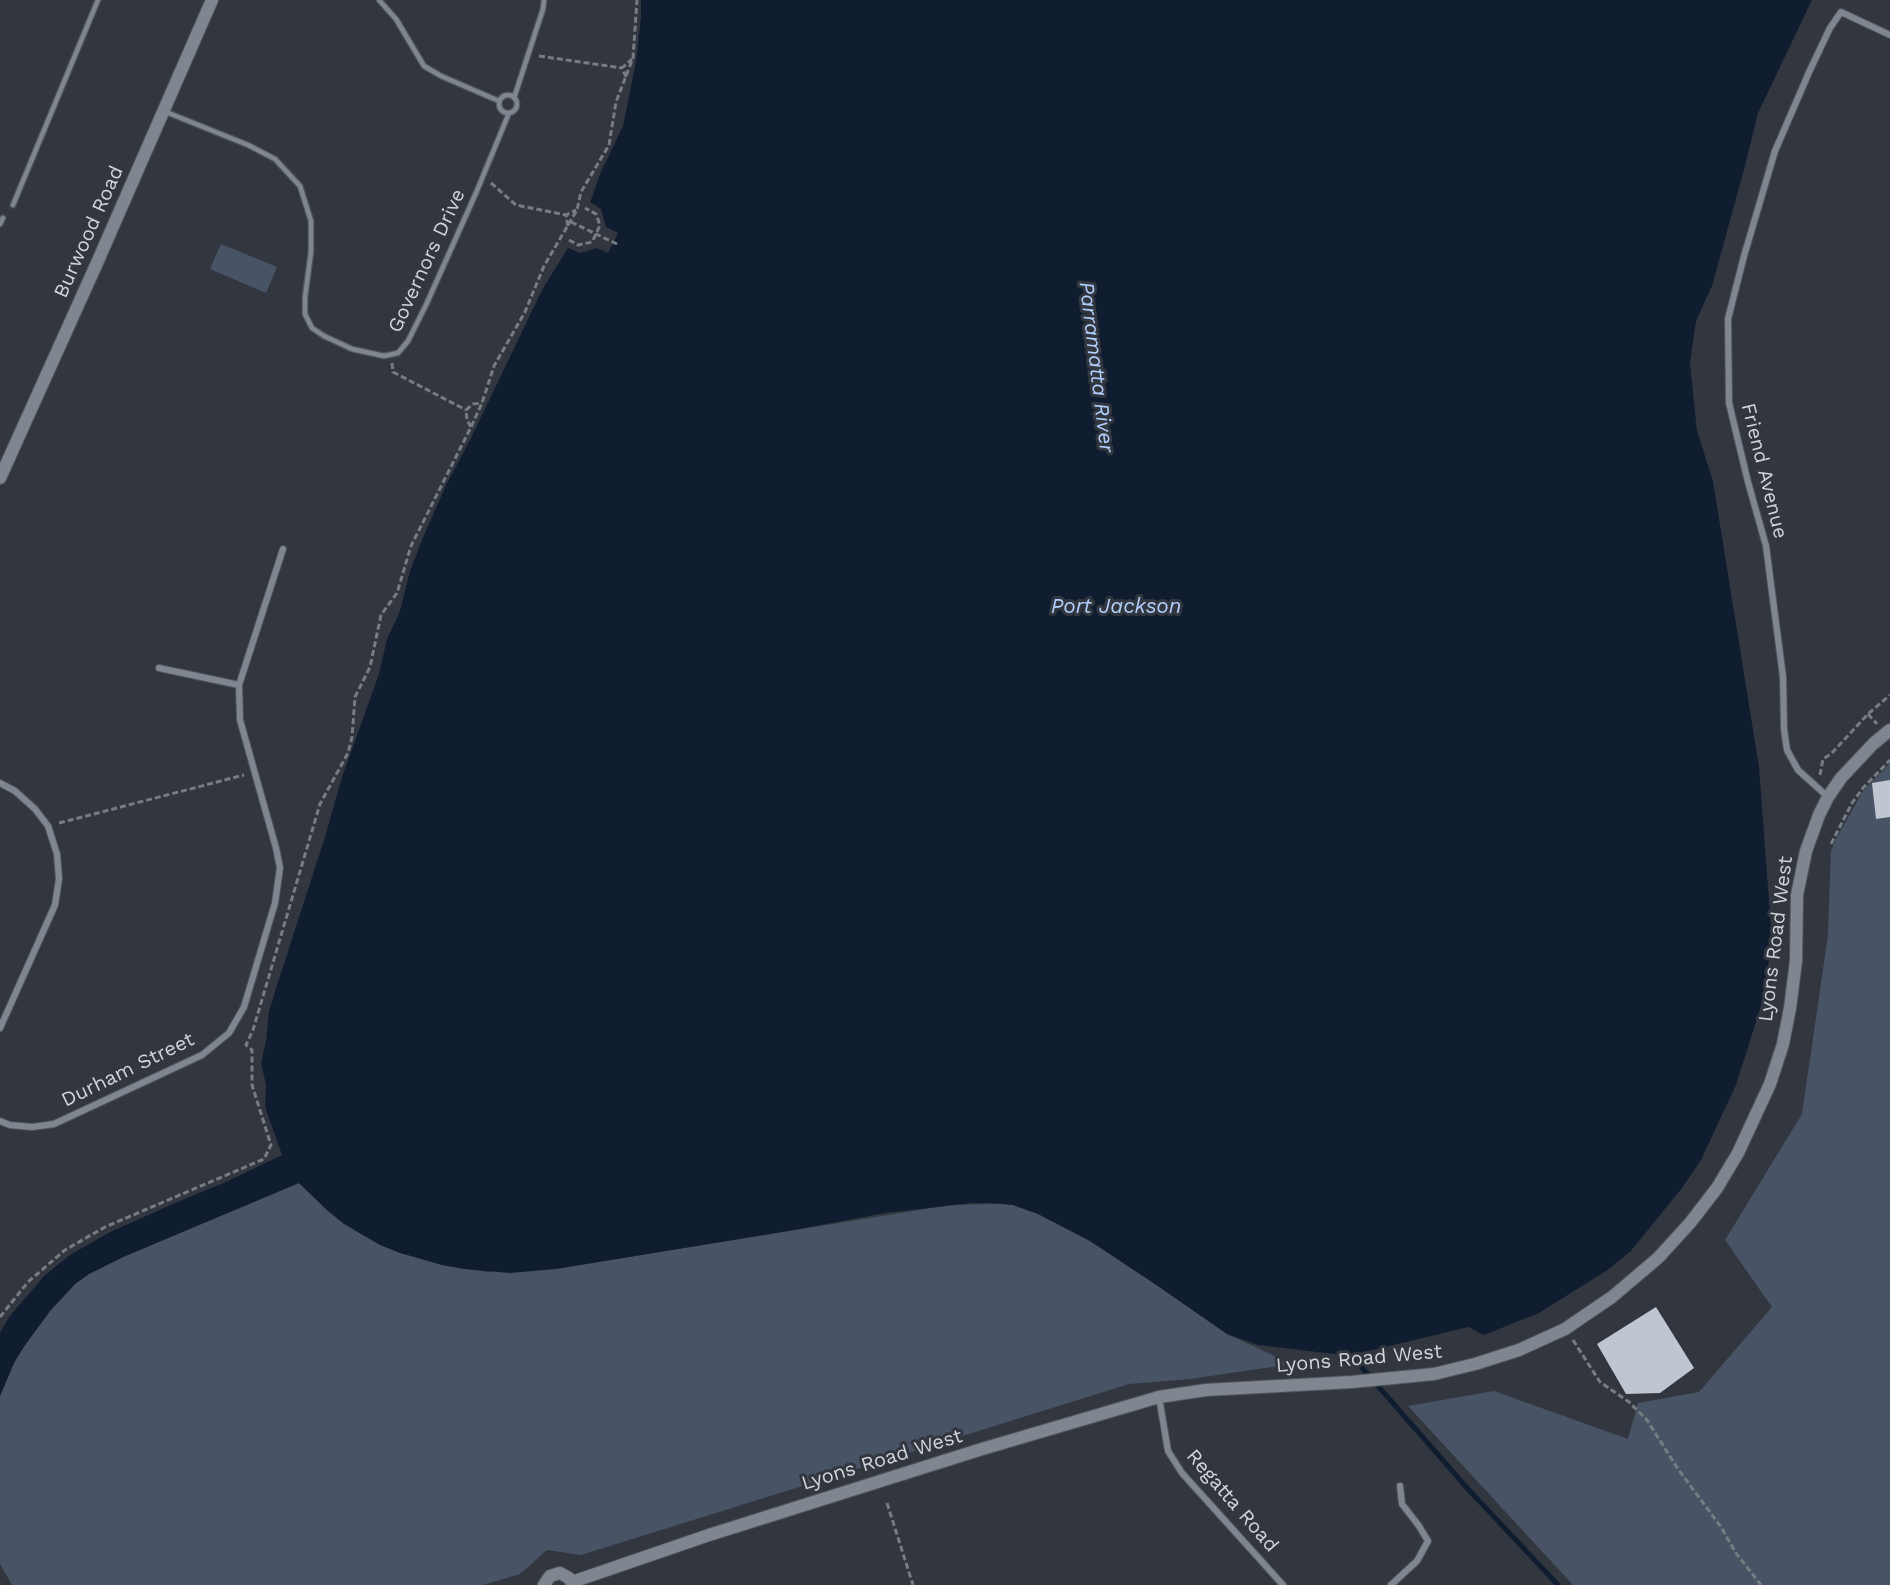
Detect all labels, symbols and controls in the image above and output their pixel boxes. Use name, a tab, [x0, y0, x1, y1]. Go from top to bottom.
street label: Burwood Road	[49, 162, 129, 302]
street label: Governors Drive	[383, 185, 471, 337]
water label: Parramatta River	[1073, 280, 1119, 454]
street label: Friend Avenue	[1736, 401, 1792, 541]
water label: Port Jackson	[1051, 594, 1181, 620]
street label: Lyons Road West	[1754, 855, 1798, 1023]
street label: Durham Street	[58, 1027, 198, 1113]
street label: Lyons Road West	[1275, 1340, 1443, 1378]
street label: Lyons Road West	[799, 1424, 965, 1496]
street label: Regatta Road	[1181, 1445, 1283, 1557]

